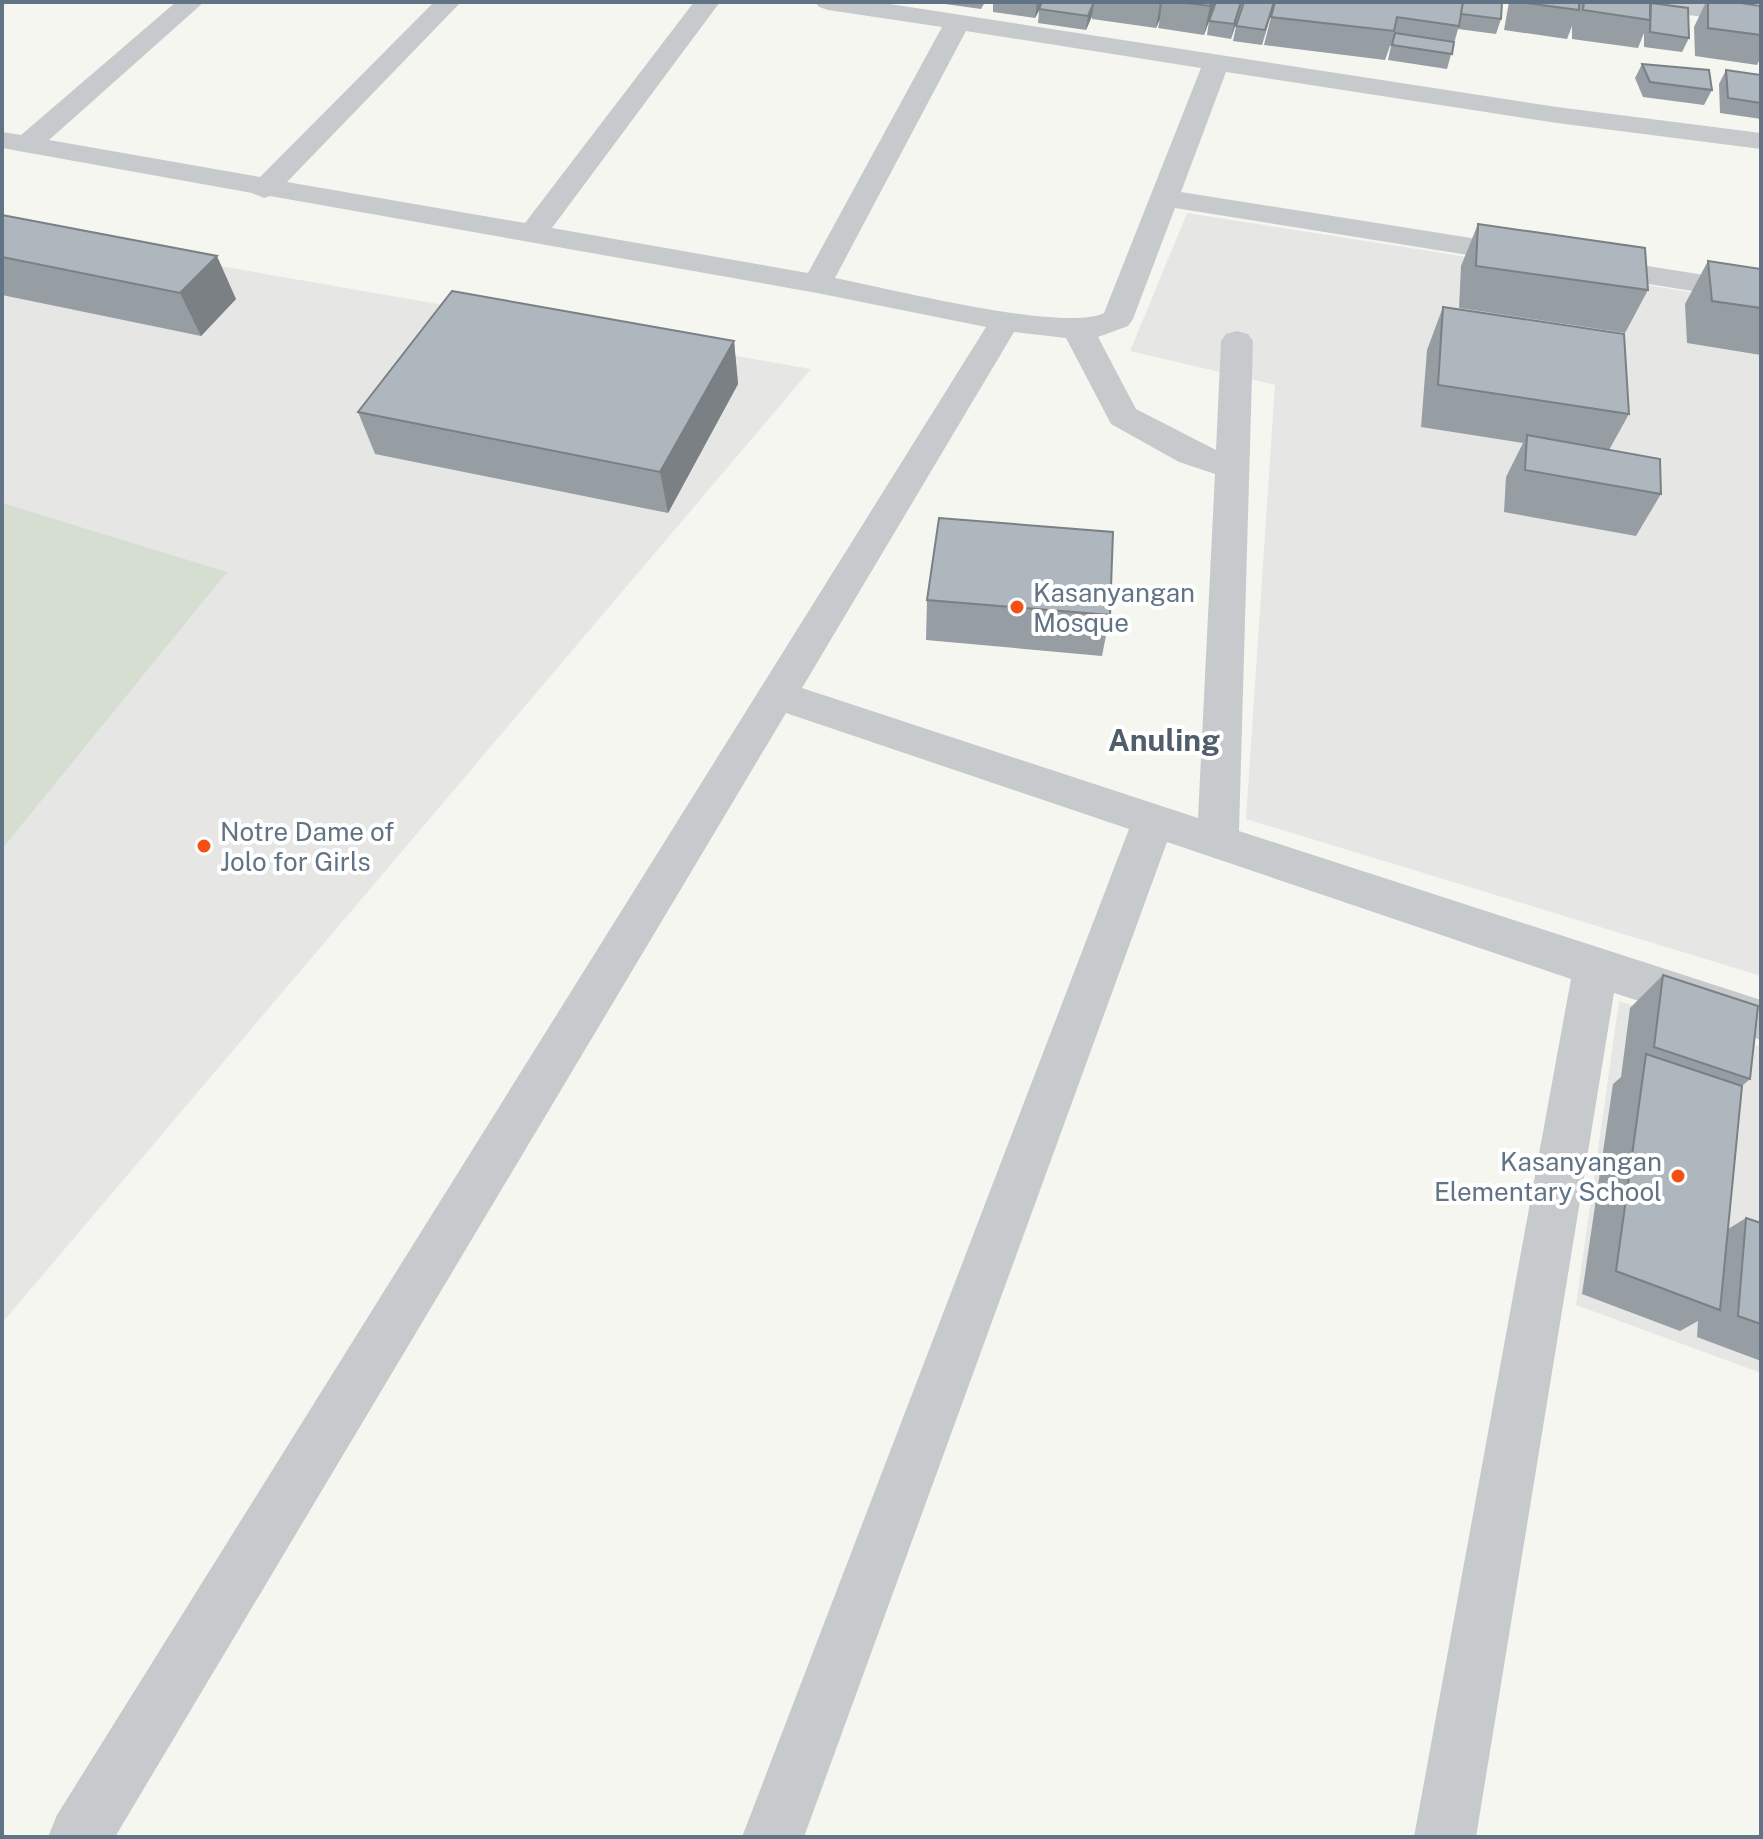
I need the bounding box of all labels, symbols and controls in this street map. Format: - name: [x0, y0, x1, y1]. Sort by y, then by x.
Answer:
- place label: Kasanyangan Mosque: [1033, 577, 1195, 638]
- marker: Kasanyangan Mosque: [1008, 598, 1026, 616]
- district label: Anuling: [1108, 722, 1220, 758]
- place label: Notre Dame of Jolo for Girls: [220, 816, 394, 877]
- marker: Notre Dame of Jolo for Girls: [195, 837, 213, 855]
- place label: Kasanyangan Elementary School: [1434, 1146, 1662, 1207]
- marker: Kasanyangan Elementary School: [1669, 1167, 1687, 1185]

